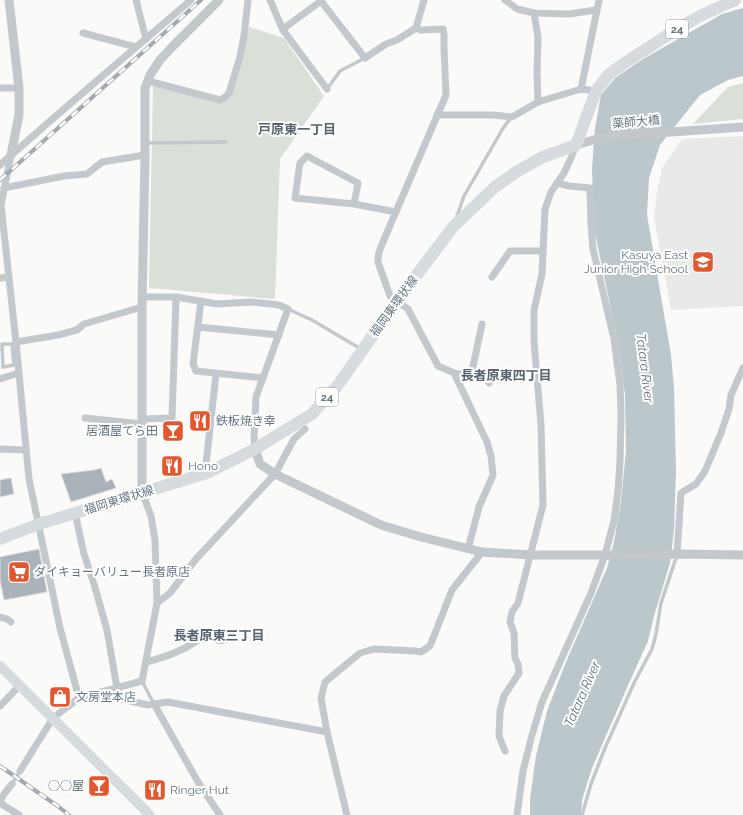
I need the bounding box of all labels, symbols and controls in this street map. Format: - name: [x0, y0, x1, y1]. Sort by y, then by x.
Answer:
- road number: 24: [666, 20, 688, 38]
- street label: 薬師大橋: [611, 113, 661, 131]
- district label: 戸原東一丁目: [258, 122, 336, 137]
- place label: Kasuya East Junior High School: [584, 248, 689, 276]
- school or university icon: Kasuya East Junior High School: [690, 249, 716, 275]
- street label: 福岡東環状線: [367, 273, 421, 339]
- water label: Tatara River: [633, 332, 657, 404]
- district label: 長者原東四丁目: [460, 368, 552, 383]
- road number: 24: [316, 388, 338, 406]
- restaurant icon: 鉄板焼き幸: [187, 408, 213, 434]
- place label: 鉄板焼き幸: [216, 414, 276, 428]
- bar icon: 居酒屋てら田: [160, 418, 186, 444]
- place label: 居酒屋てら田: [86, 424, 158, 438]
- restaurant icon: Hono: [159, 453, 185, 479]
- place label: Hono: [188, 459, 218, 473]
- street label: 福岡東環状線: [83, 483, 155, 517]
- supermarket icon: ダイキョーバリュー長者原店: [6, 559, 32, 585]
- place label: ダイキョーバリュー長者原店: [34, 565, 190, 579]
- district label: 長者原東三丁目: [173, 628, 265, 643]
- water label: Tatara River: [561, 659, 603, 729]
- shop icon: 文房堂本店: [47, 684, 73, 710]
- place label: 文房堂本店: [76, 690, 136, 704]
- bar icon: ○○屋: [86, 773, 112, 799]
- restaurant icon: Ringer Hut: [142, 777, 168, 803]
- place label: ○○屋: [48, 779, 84, 793]
- place label: Ringer Hut: [170, 783, 229, 797]

